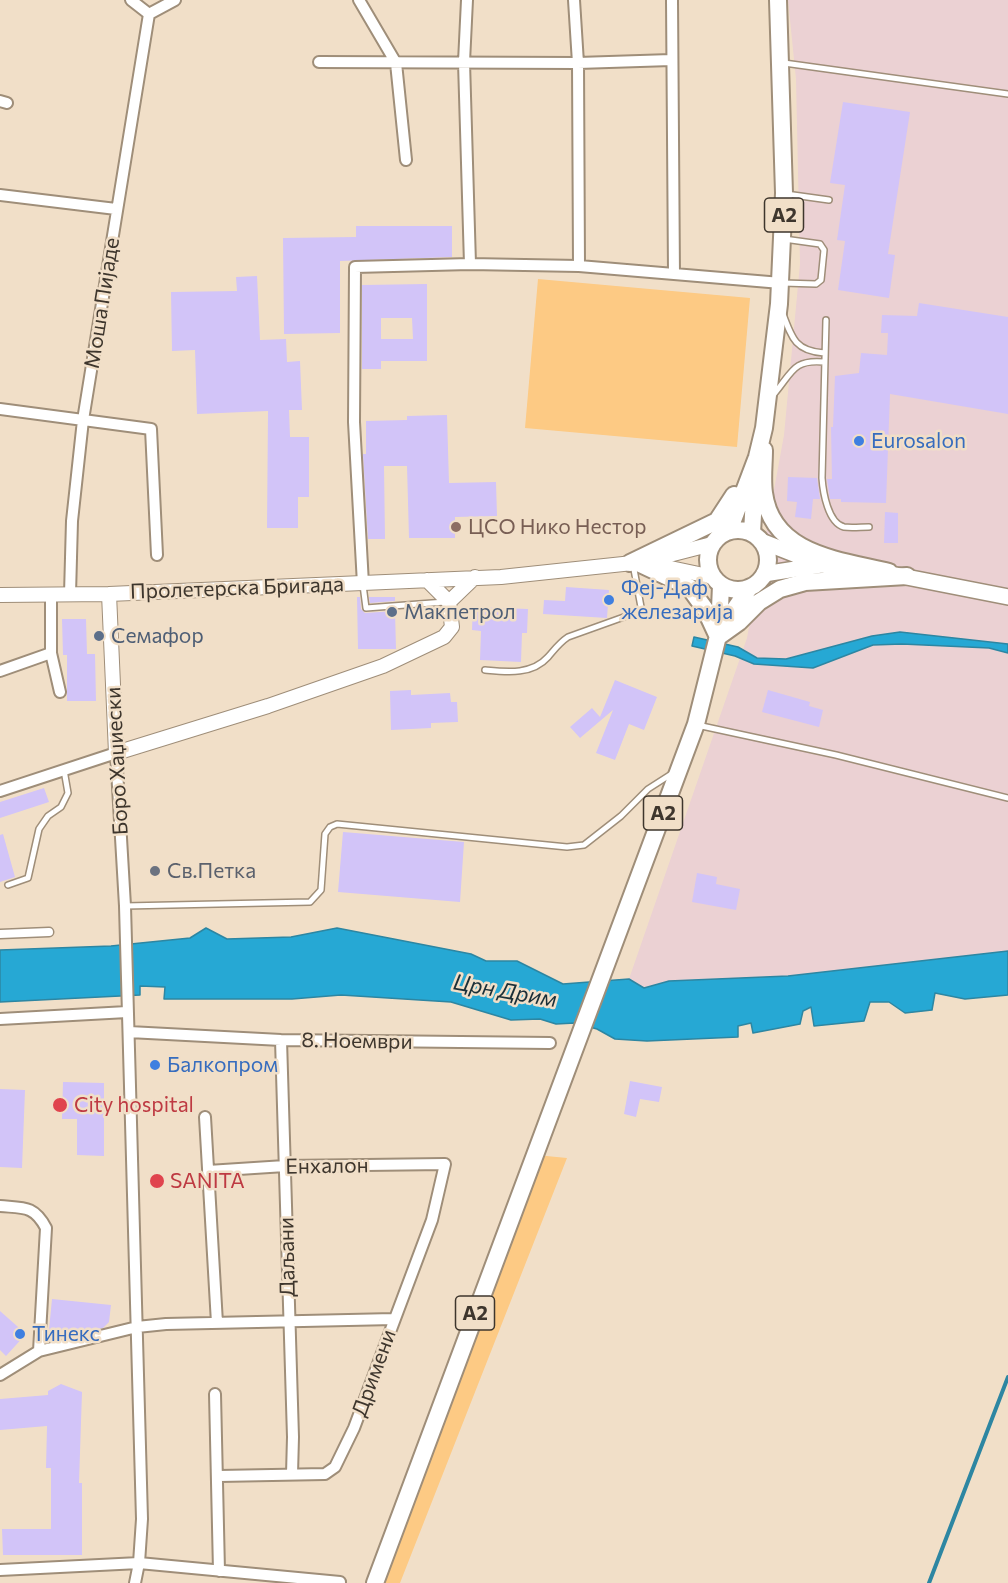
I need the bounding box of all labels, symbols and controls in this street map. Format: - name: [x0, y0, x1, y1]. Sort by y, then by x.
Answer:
- road number: A2: [764, 198, 804, 232]
- street label: Моша Пијаде: [79, 236, 125, 370]
- place label: Eurosalon: [871, 428, 966, 454]
- marker: Eurosalon: [852, 434, 866, 448]
- place label: ЦСО Нико Нестор: [468, 514, 646, 540]
- marker: ЦСО Нико Нестор: [449, 520, 463, 534]
- street label: Пролетерска Бригада: [130, 572, 344, 604]
- place label: Феј-Даф железарија: [621, 575, 733, 625]
- marker: Феј-Даф железарија: [602, 593, 616, 607]
- place label: Макпетрол: [404, 599, 516, 625]
- marker: Макпетрол: [385, 605, 399, 619]
- place label: Семафор: [111, 623, 204, 649]
- marker: Семафор: [92, 629, 106, 643]
- street label: Боро Хаџиески: [101, 686, 133, 836]
- road number: A2: [644, 796, 682, 830]
- place label: Св.Петка: [167, 858, 256, 884]
- marker: Св.Петка: [148, 864, 162, 878]
- water label: Црн Дрим: [451, 969, 559, 1013]
- street label: 8. Ноември: [301, 1027, 413, 1055]
- place label: Балкопром: [167, 1052, 278, 1078]
- marker: Балкопром: [148, 1058, 162, 1072]
- place label: City hospital: [74, 1092, 194, 1118]
- marker: City hospital: [51, 1096, 69, 1114]
- street label: Енхалон: [285, 1153, 369, 1179]
- place label: SANITA: [170, 1168, 245, 1194]
- marker: SANITA: [148, 1172, 166, 1190]
- street label: Даљани: [274, 1217, 300, 1297]
- road number: A2: [456, 1296, 494, 1330]
- place label: Тинекс: [32, 1321, 100, 1347]
- street label: Дримени: [347, 1326, 401, 1420]
- marker: Тинекс: [13, 1327, 27, 1341]

